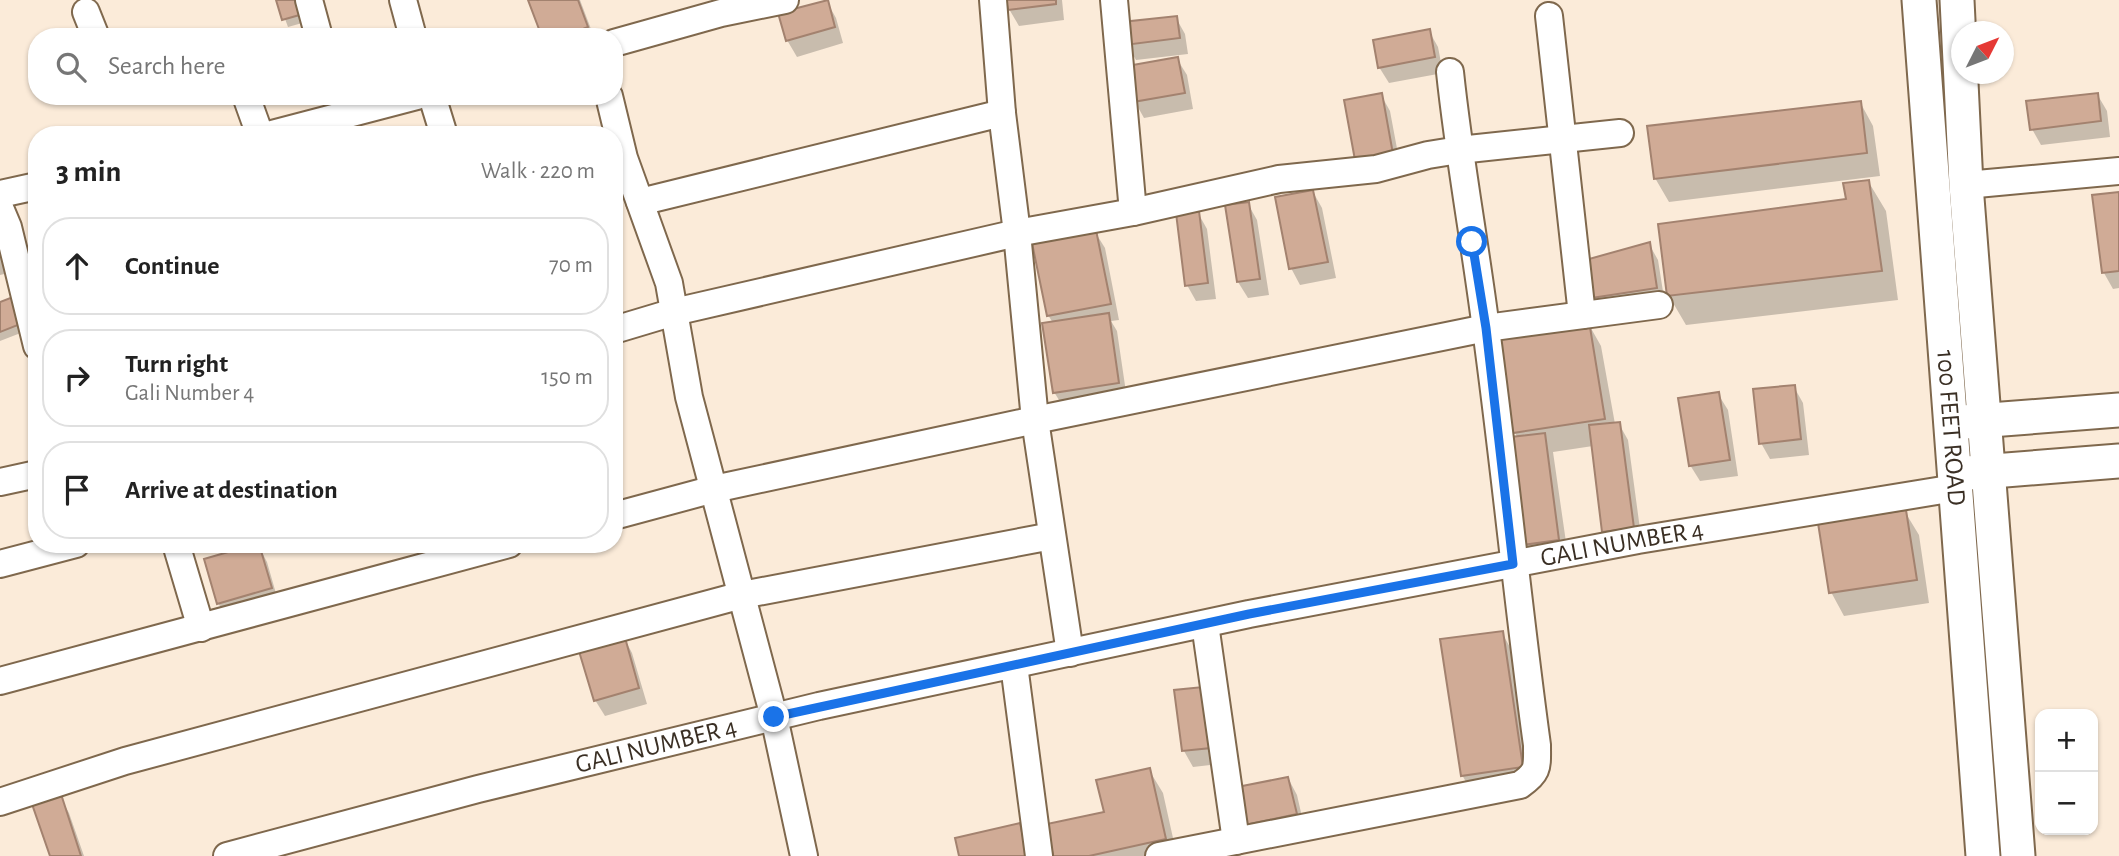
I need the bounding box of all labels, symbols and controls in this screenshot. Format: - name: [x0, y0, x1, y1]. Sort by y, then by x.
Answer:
- north arrow: [1951, 21, 2014, 84]
- search box: [28, 28, 623, 105]
- icon: search: [52, 48, 90, 86]
- text: Search here: [108, 53, 226, 79]
- text: 3 min: [56, 157, 121, 187]
- text: Walk · 220 m: [481, 160, 595, 183]
- route start: [1456, 226, 1487, 257]
- icon: ahead: [58, 247, 96, 285]
- text: Continue: [125, 253, 220, 279]
- text: 70 m: [549, 254, 593, 277]
- street label: 100 FEET ROAD: [1932, 349, 1970, 507]
- text: Turn right: [125, 351, 228, 377]
- icon: right: [58, 359, 96, 397]
- text: 150 m: [541, 366, 593, 389]
- text: Gali Number 4: [125, 382, 254, 405]
- icon: arrive: [58, 471, 96, 509]
- text: Arrive at destination: [125, 477, 338, 503]
- street label: GALI NUMBER 4: [1538, 516, 1705, 571]
- route end: [758, 701, 789, 732]
- map controls: [2035, 709, 2098, 835]
- button: +: [2035, 709, 2098, 772]
- street label: GALI NUMBER 4: [573, 714, 739, 778]
- button: −: [2035, 772, 2098, 835]

